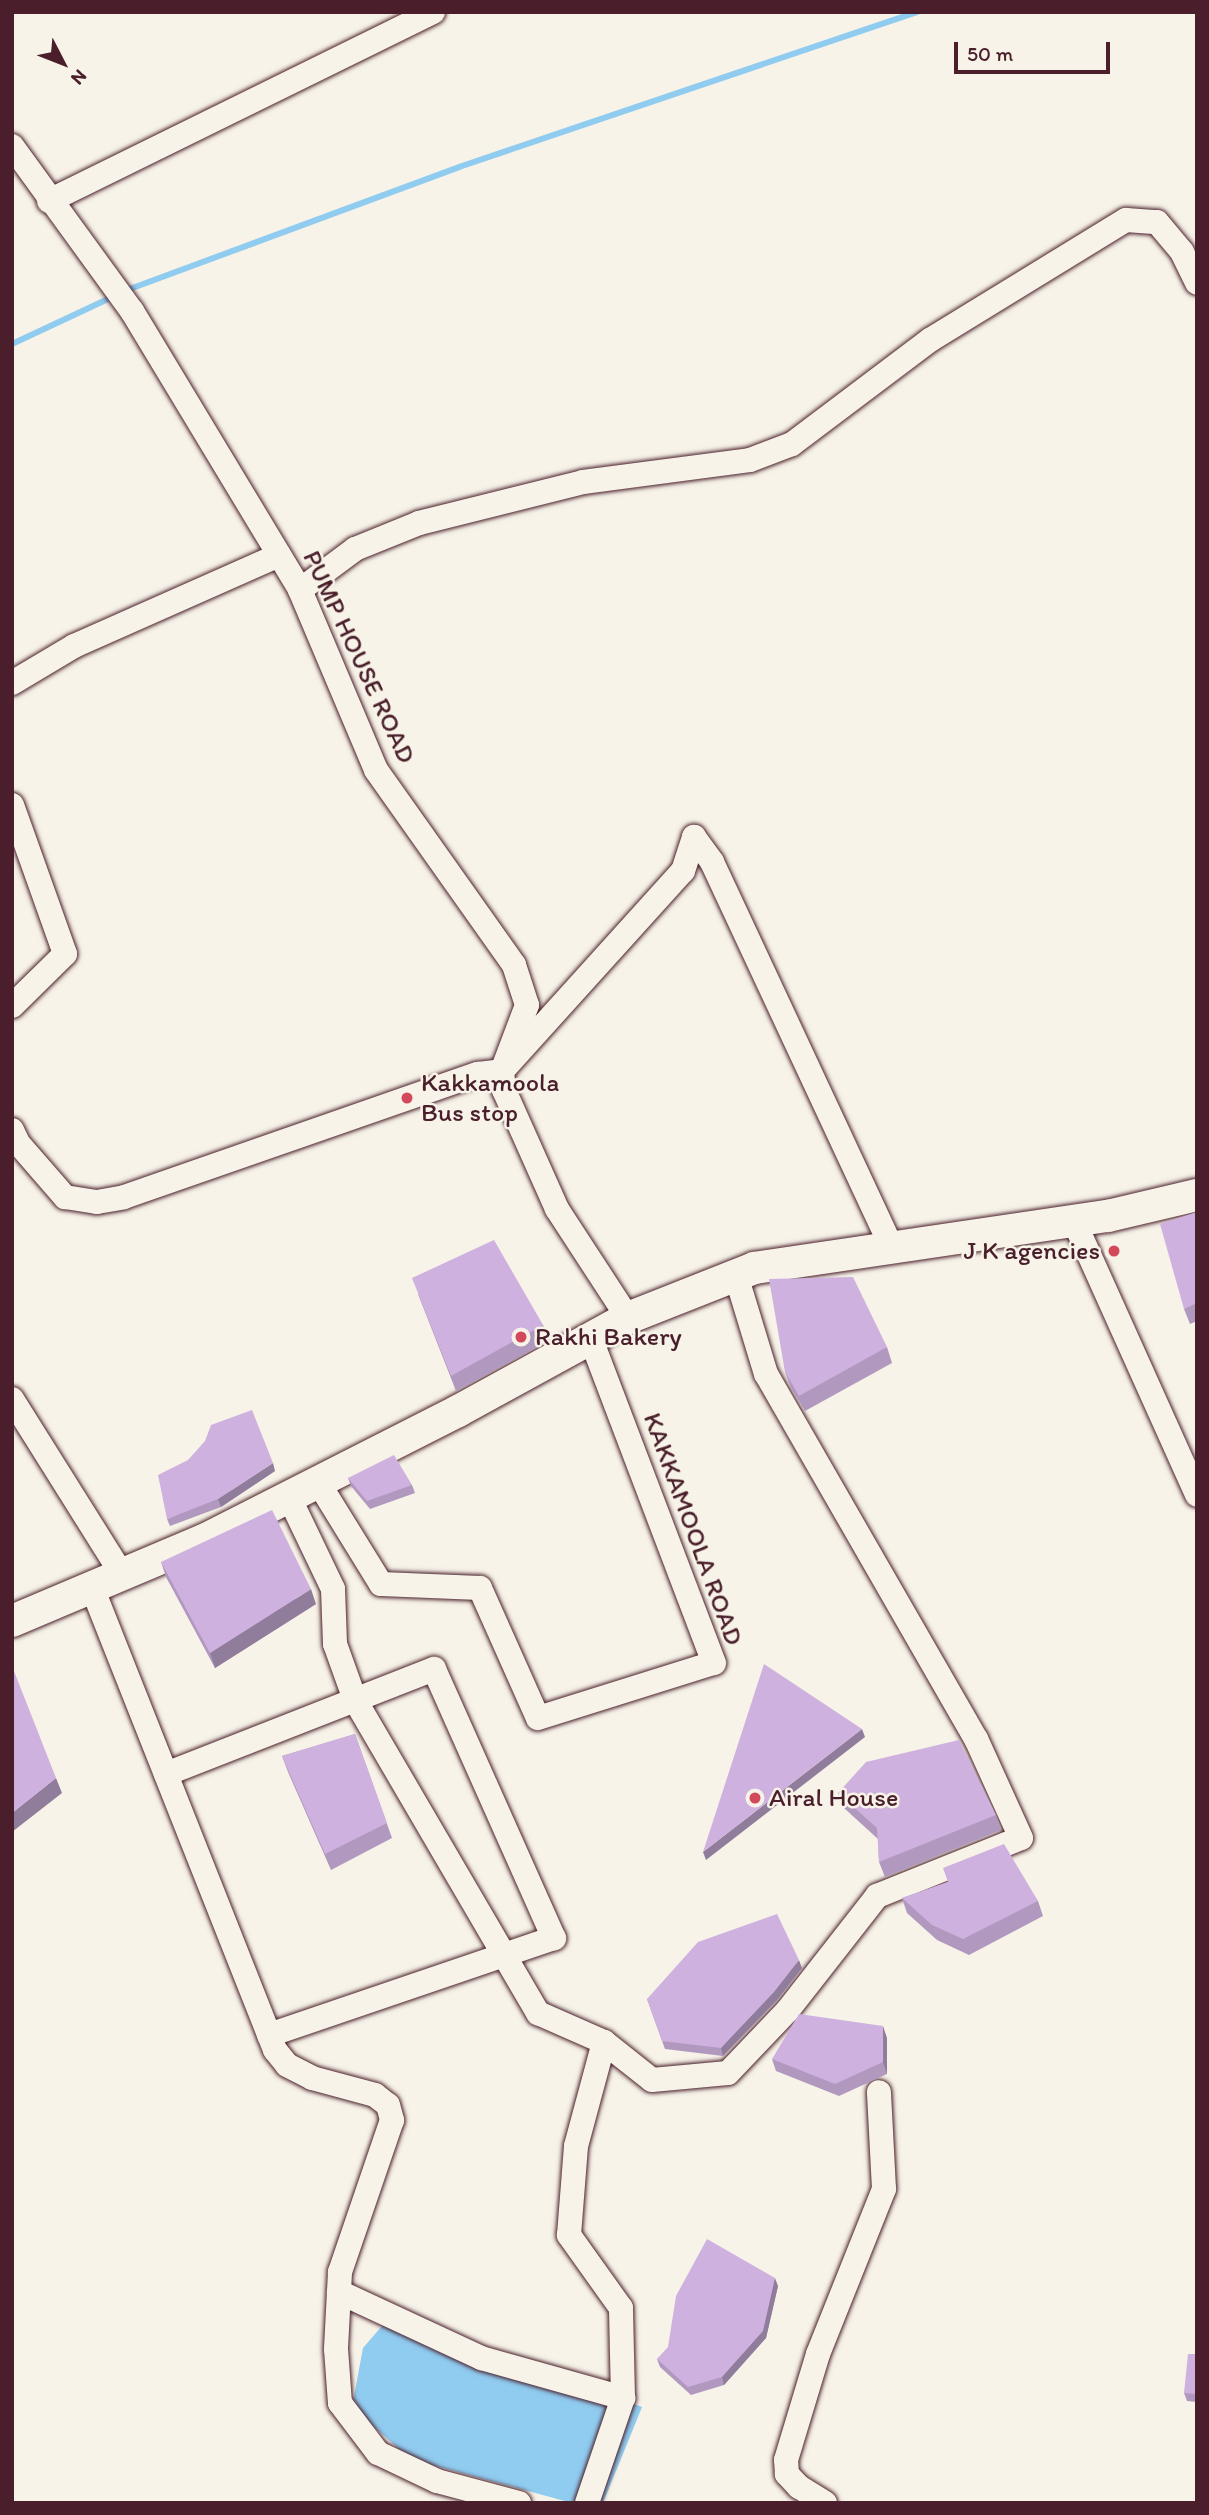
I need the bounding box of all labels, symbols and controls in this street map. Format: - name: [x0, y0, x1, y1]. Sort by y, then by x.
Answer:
- north arrow: [28, 28, 98, 98]
- scale bar: [957, 28, 1113, 72]
- text: 50 m: [967, 41, 1013, 66]
- text: N: [66, 65, 92, 90]
- street label: PUMP HOUSE ROAD: [296, 546, 422, 768]
- place label: Kakkamoola Bus stop: [421, 1067, 559, 1128]
- marker: Kakkamoola Bus stop: [399, 1090, 415, 1106]
- place label: J K agencies: [963, 1235, 1100, 1267]
- marker: J K agencies: [1106, 1243, 1122, 1259]
- place label: Rakhi Bakery: [535, 1321, 682, 1353]
- marker: Rakhi Bakery: [513, 1329, 529, 1345]
- street label: KAKKAMOOLA ROAD: [637, 1409, 749, 1649]
- place label: Airal House: [769, 1782, 898, 1814]
- marker: Airal House: [747, 1790, 763, 1806]

